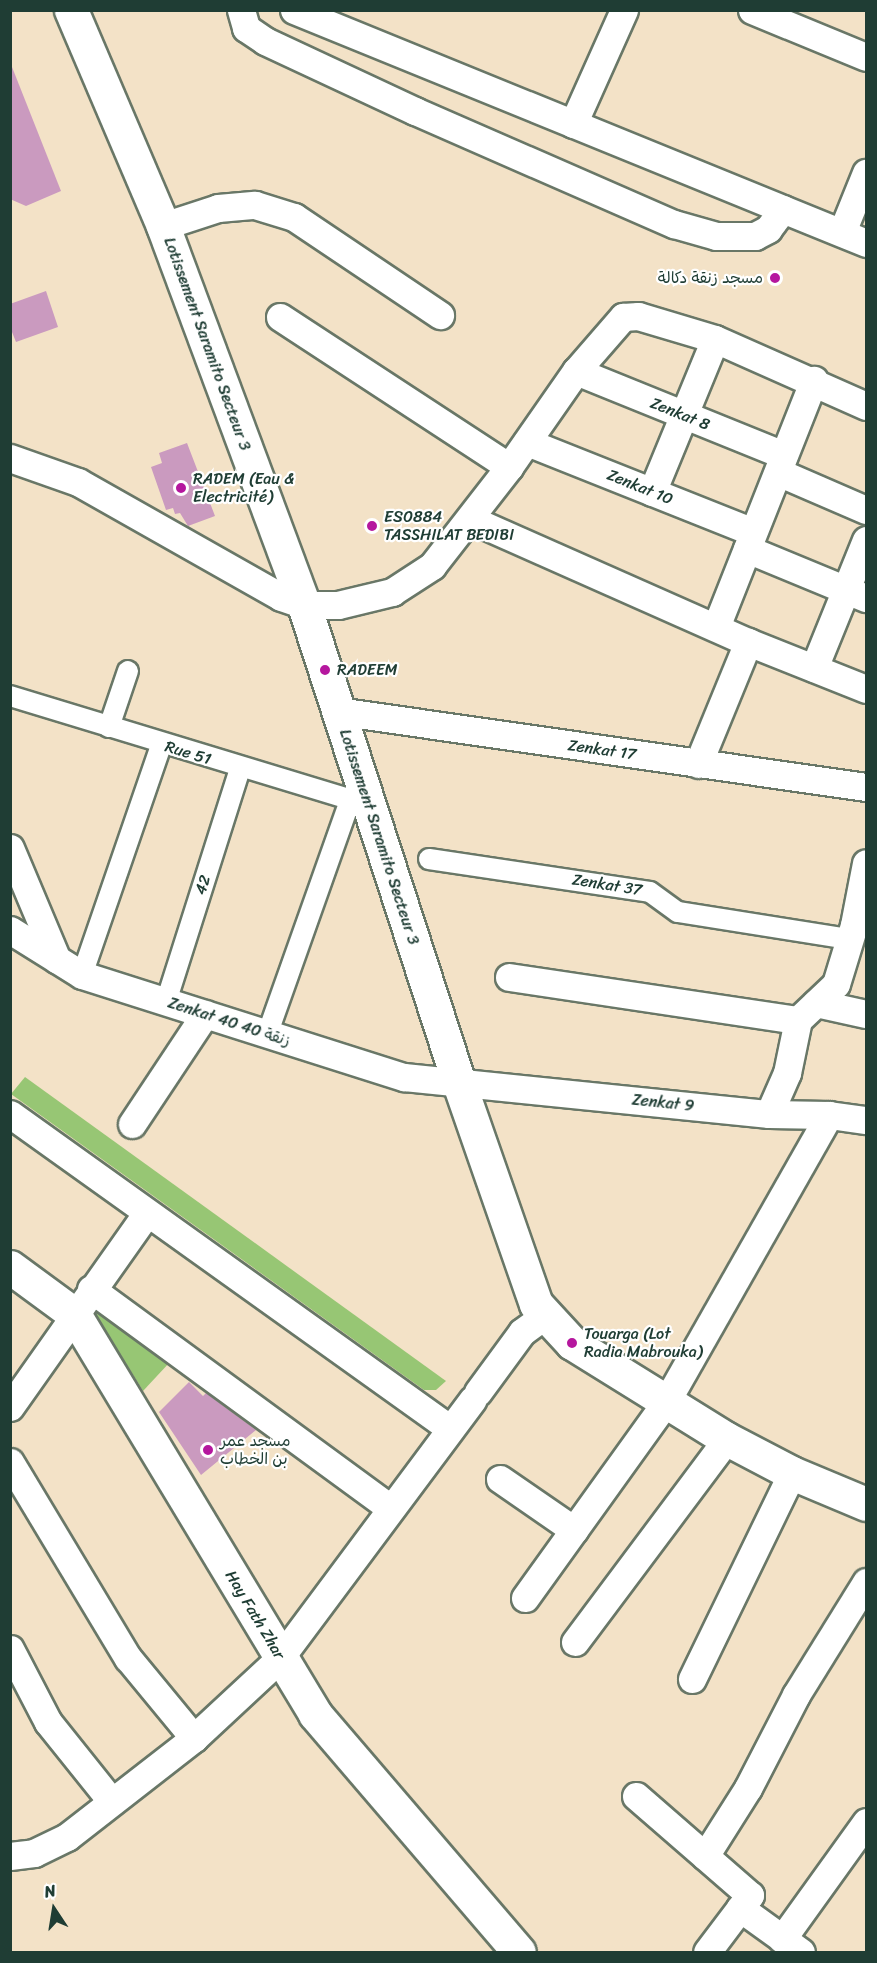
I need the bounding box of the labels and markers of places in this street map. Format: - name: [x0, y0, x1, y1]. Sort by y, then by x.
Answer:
- place label: مسجد زنقة دكالة: [658, 268, 763, 288]
- marker: مسجد زنقة دكالة: [768, 271, 782, 285]
- place label: RADEM (Eau & Electricité): [193, 469, 294, 507]
- marker: RADEM (Eau & Electricité): [174, 481, 188, 495]
- place label: ES0884 TASSHILAT BEDIBI: [384, 507, 514, 545]
- marker: ES0884 TASSHILAT BEDIBI: [365, 519, 379, 533]
- place label: RADEEM: [337, 660, 397, 680]
- marker: RADEEM: [318, 663, 332, 677]
- place label: Touarga (Lot Radia Mabrouka): [584, 1324, 702, 1362]
- marker: Touarga (Lot Radia Mabrouka): [565, 1336, 579, 1350]
- place label: مسجد عمر بن الخطاب: [220, 1431, 290, 1469]
- marker: مسجد عمر بن الخطاب: [201, 1443, 215, 1457]

